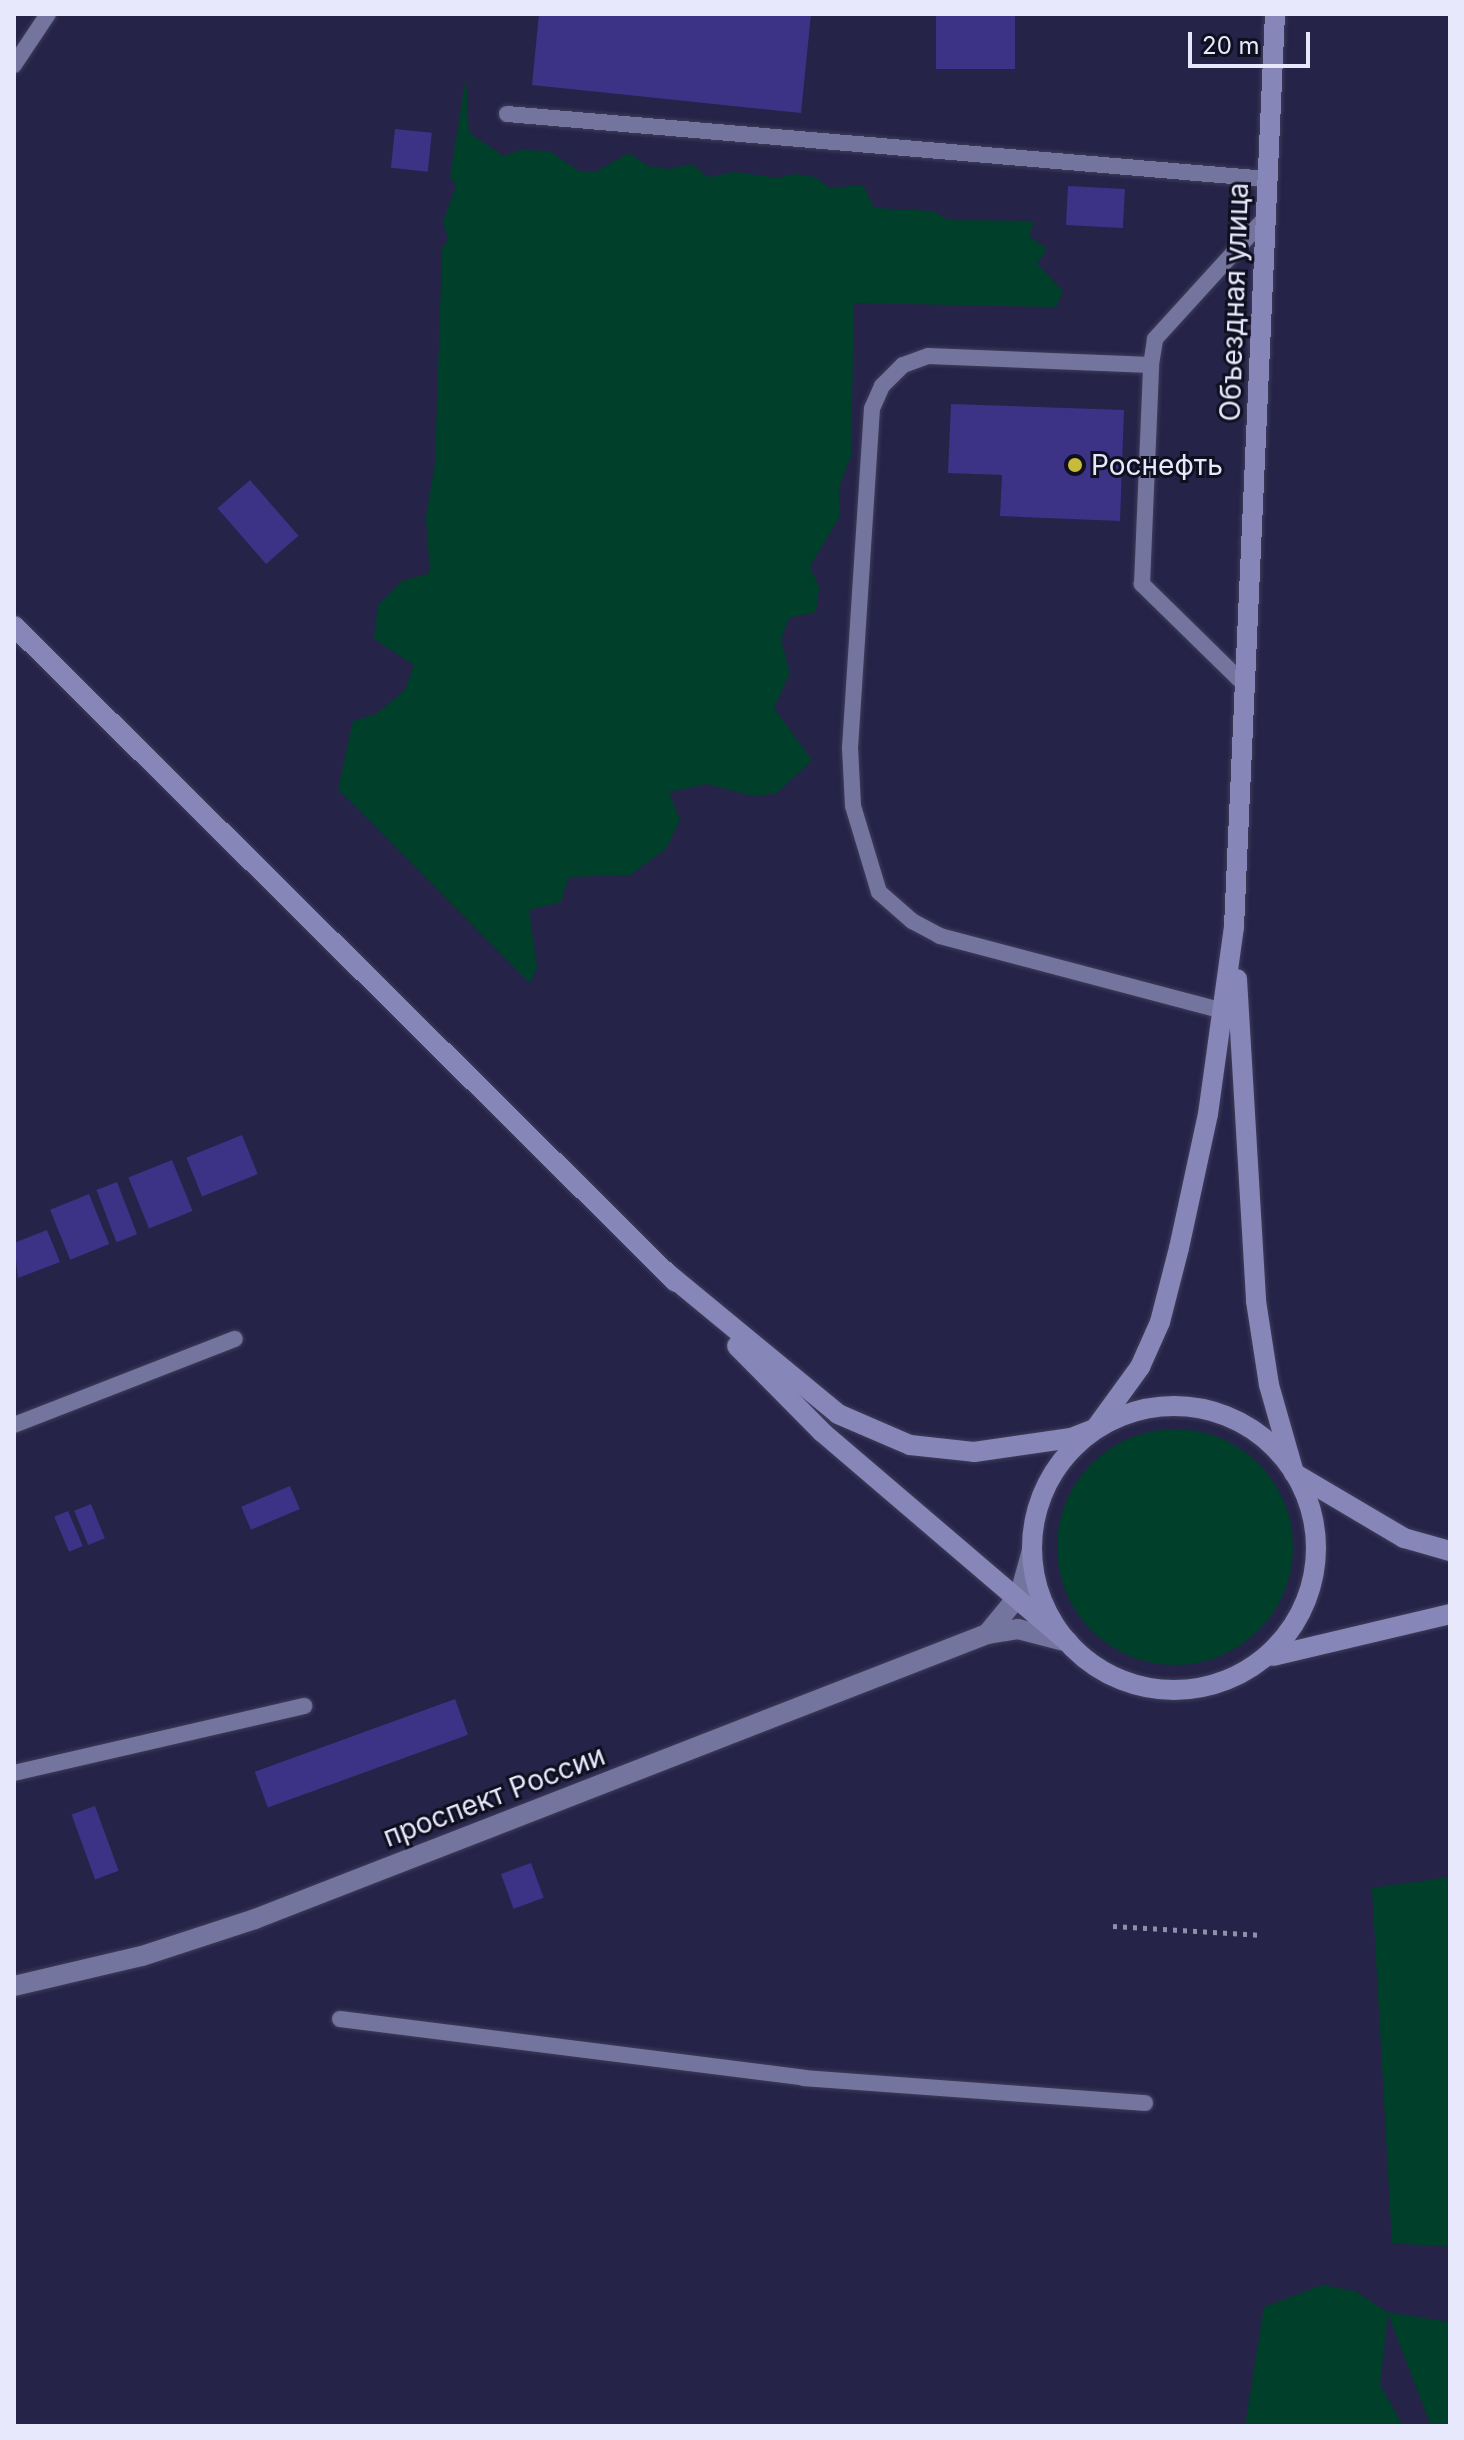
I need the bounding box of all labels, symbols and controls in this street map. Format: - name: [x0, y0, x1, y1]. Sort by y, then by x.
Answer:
- scale bar: [1192, 16, 1314, 66]
- text: 20 m: [1202, 31, 1260, 60]
- street label: Объездная улица: [1213, 182, 1255, 422]
- place label: Роснефть: [1091, 448, 1223, 482]
- marker: Роснефть: [1066, 456, 1084, 474]
- street label: проспект России: [378, 1738, 610, 1854]

